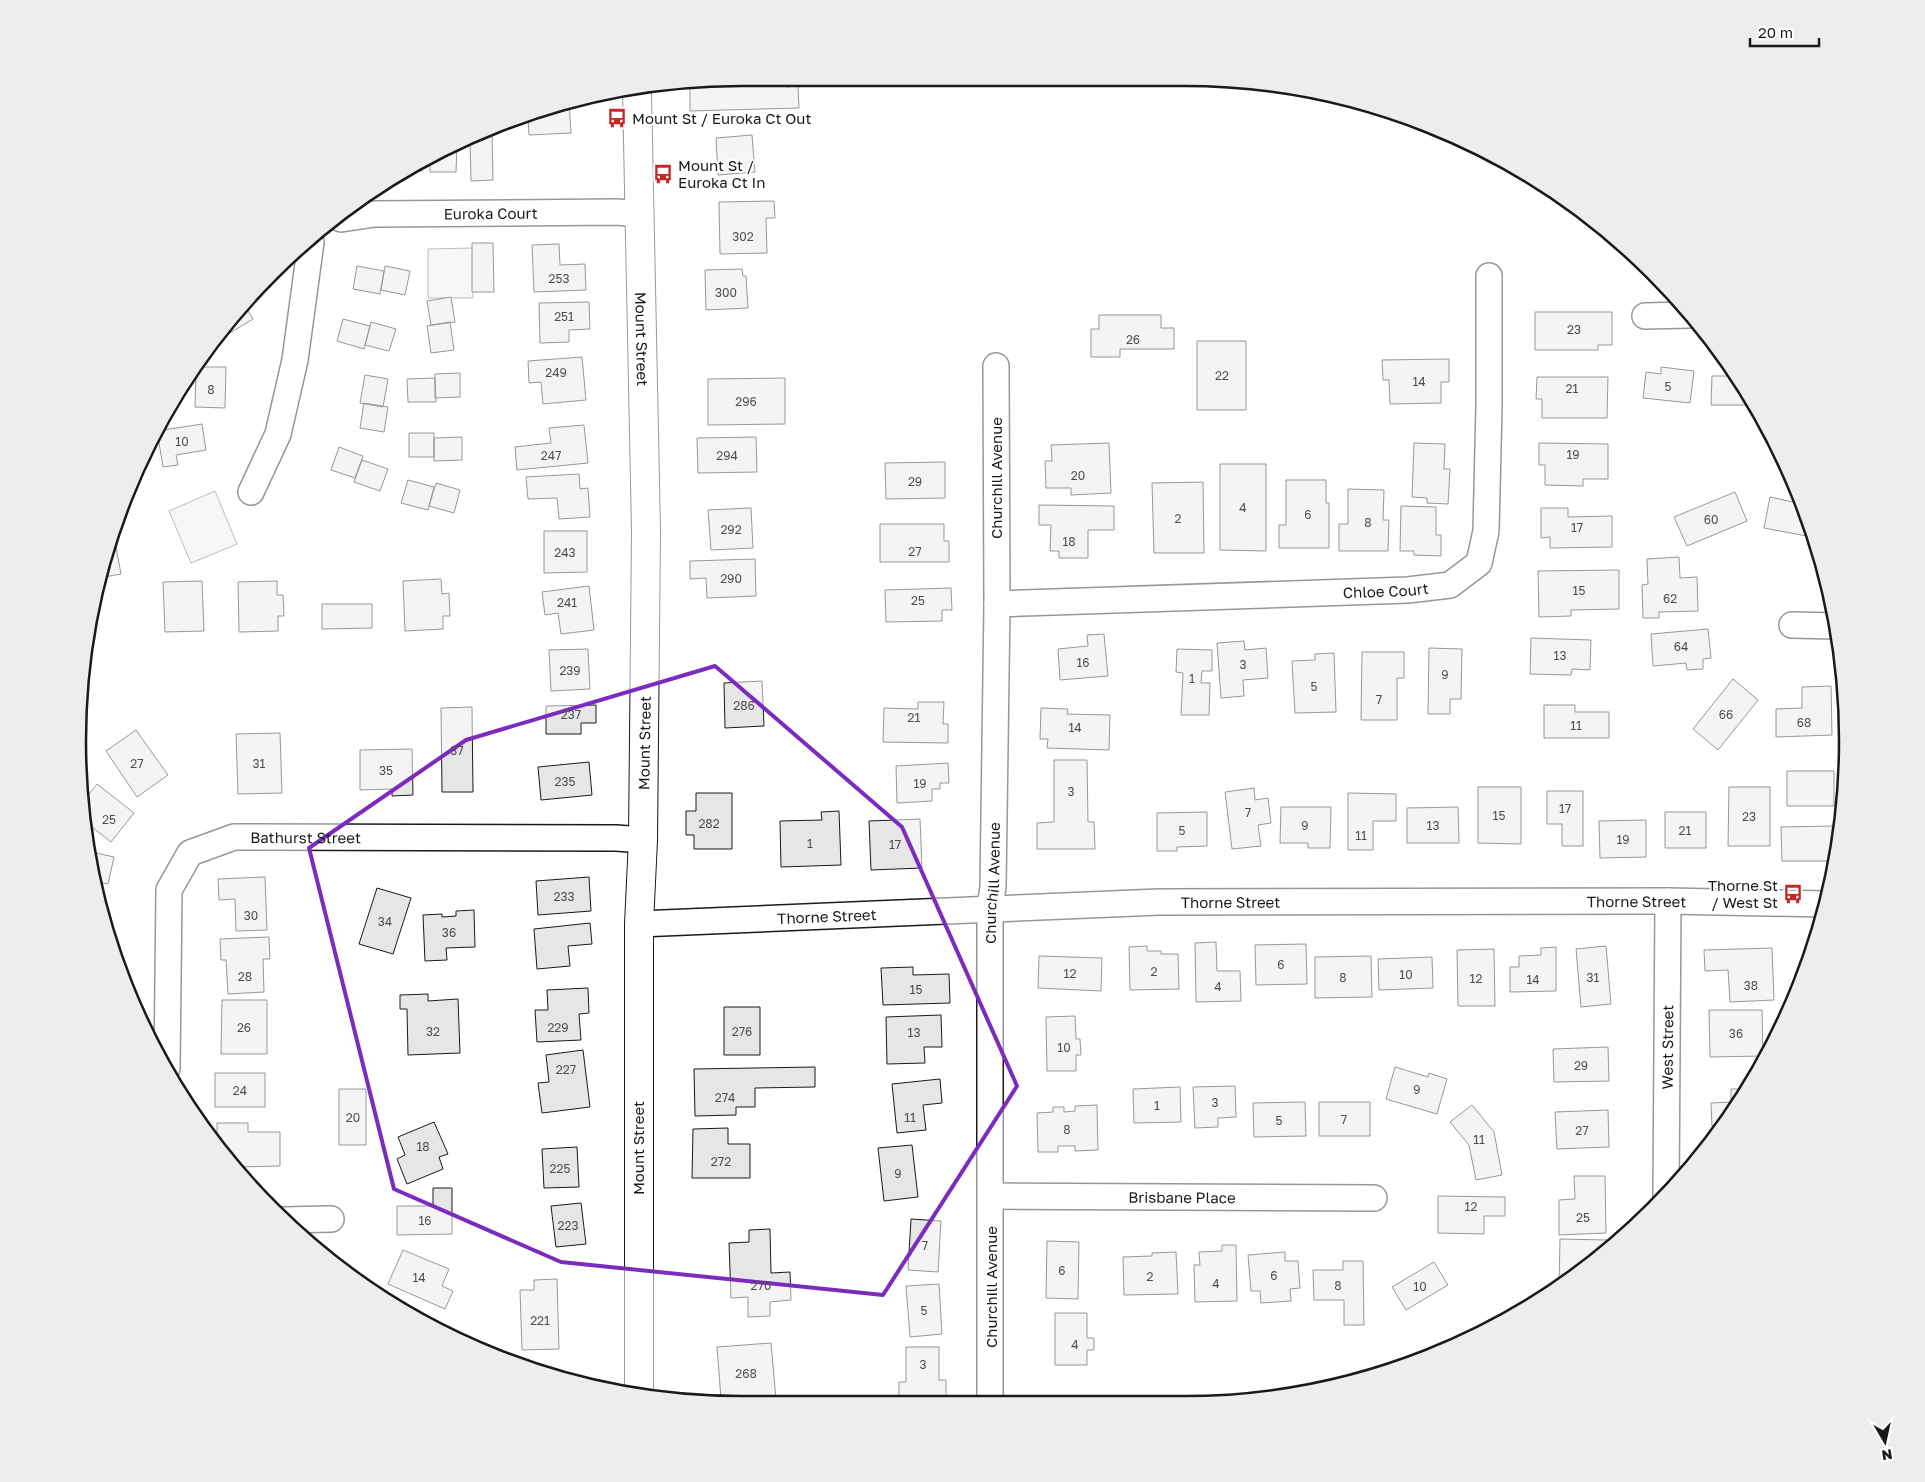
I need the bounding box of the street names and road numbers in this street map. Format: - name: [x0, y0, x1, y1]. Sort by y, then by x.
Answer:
- street label: Euroka Court: [444, 204, 538, 222]
- street label: Mount Street: [632, 292, 652, 386]
- street label: Churchill Avenue: [987, 417, 1005, 539]
- street label: Chloe Court: [1342, 579, 1430, 601]
- street label: Mount Street: [634, 696, 654, 790]
- street label: Churchill Avenue: [981, 822, 1003, 944]
- street label: Bathurst Street: [250, 828, 361, 846]
- street label: Thorne Street: [1587, 892, 1686, 910]
- street label: Thorne Street: [1181, 893, 1280, 911]
- street label: Thorne Street: [777, 905, 877, 927]
- street label: West Street: [1658, 1005, 1676, 1089]
- street label: Mount Street: [629, 1101, 647, 1195]
- street label: Brisbane Place: [1128, 1188, 1236, 1206]
- street label: Churchill Avenue: [982, 1226, 1000, 1348]

